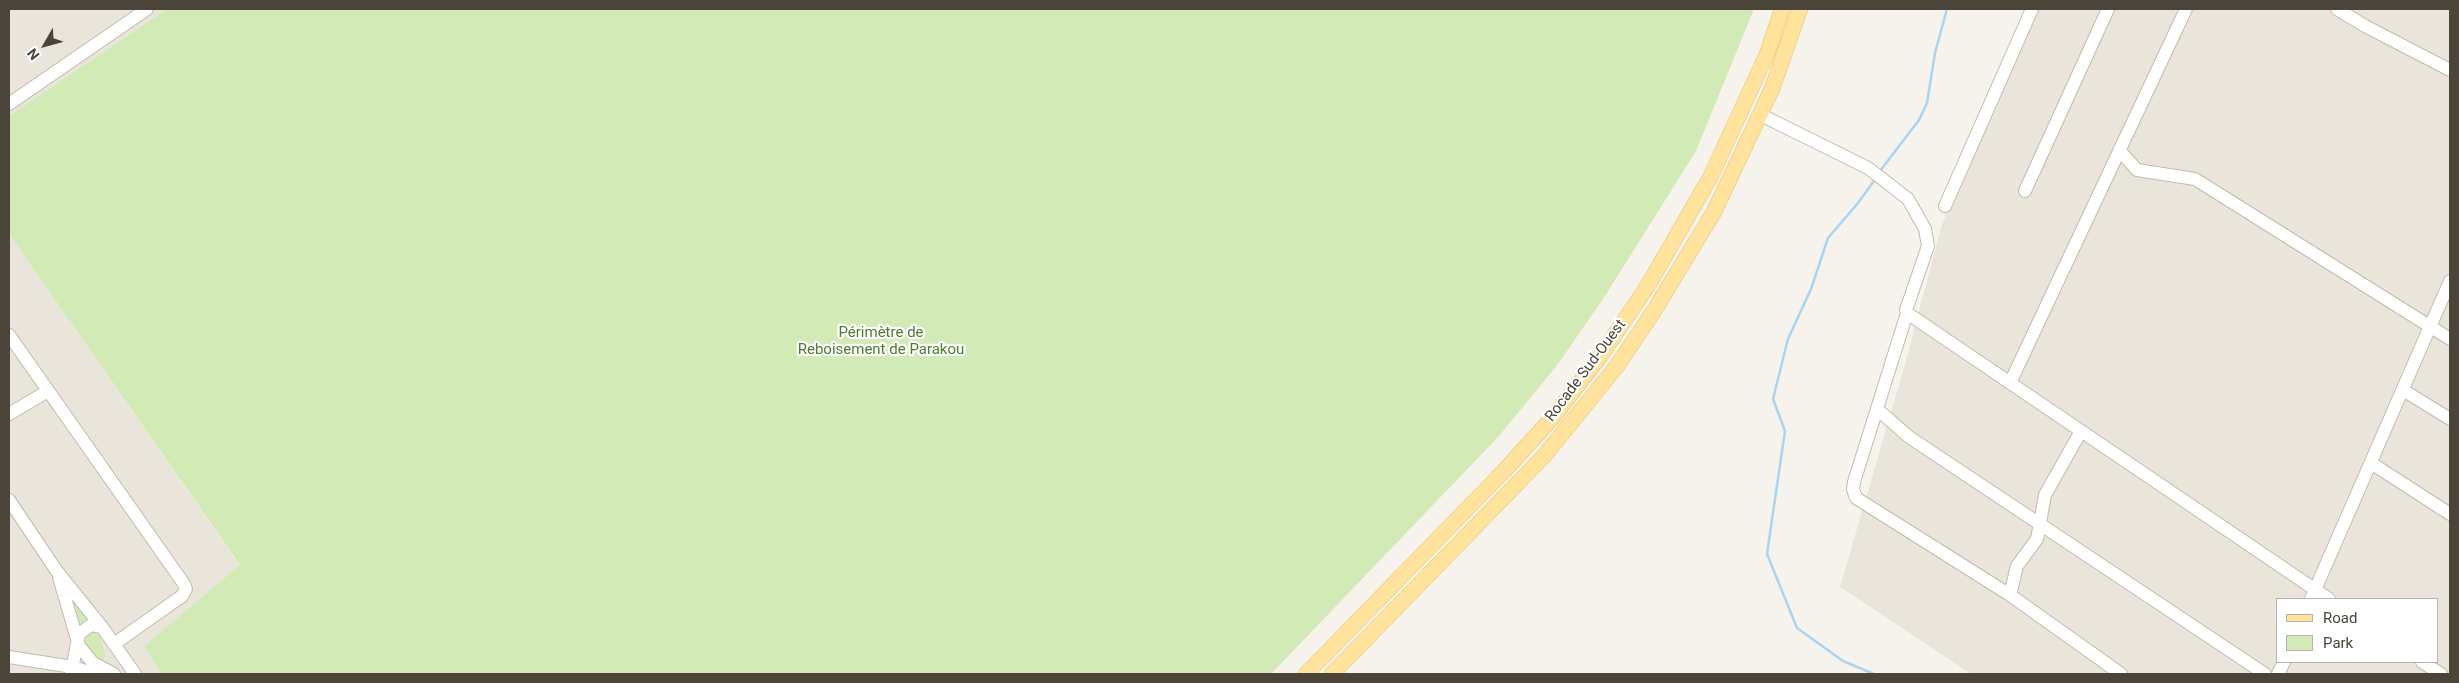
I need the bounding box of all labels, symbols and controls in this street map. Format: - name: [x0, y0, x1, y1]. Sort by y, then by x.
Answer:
- north arrow: [20, 20, 70, 70]
- text: N: [24, 45, 43, 63]
- street label: Rocade Sud-Ouest: [1542, 317, 1630, 425]
- park label: Périmètre de Reboisement de Parakou: [798, 324, 964, 359]
- legend: [2276, 598, 2439, 663]
- text: Road: [2323, 609, 2357, 627]
- text: Park: [2323, 634, 2353, 652]

